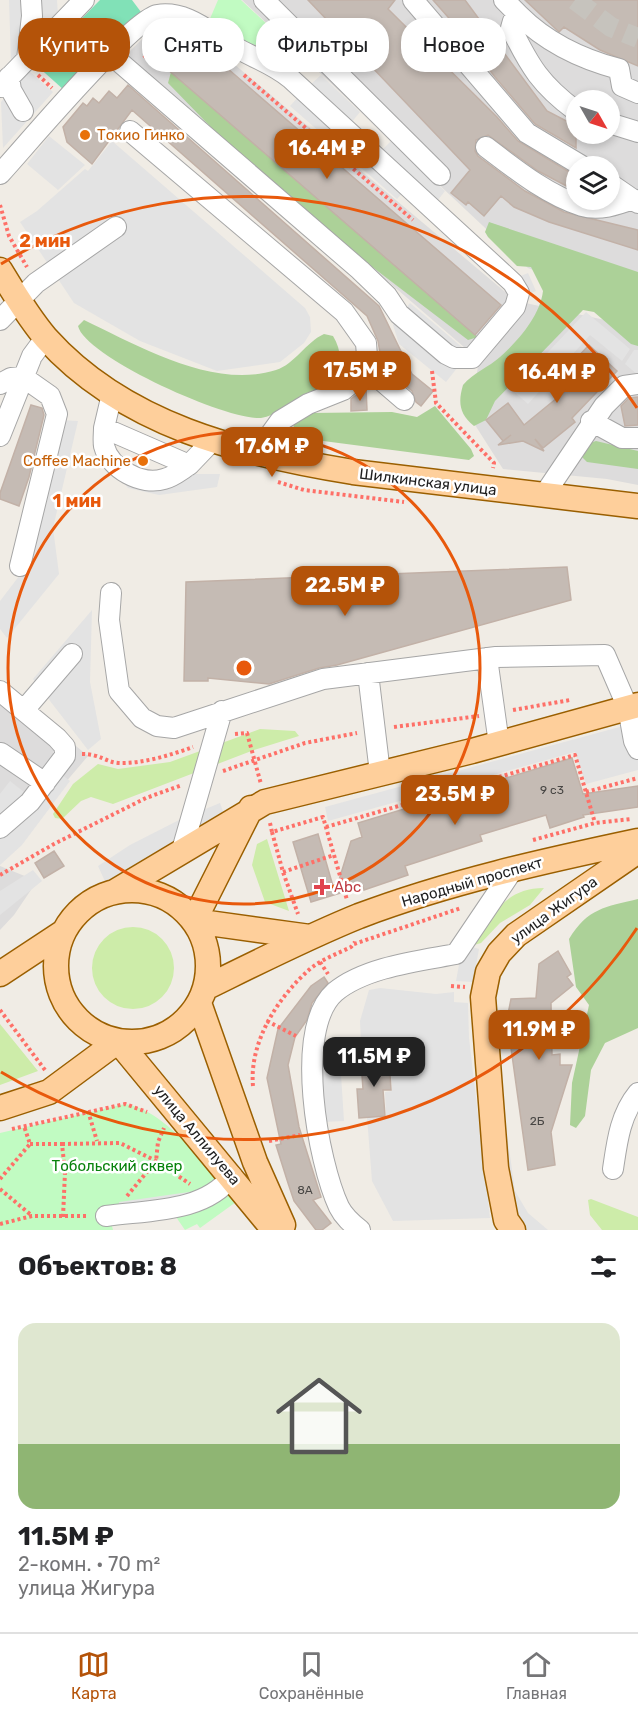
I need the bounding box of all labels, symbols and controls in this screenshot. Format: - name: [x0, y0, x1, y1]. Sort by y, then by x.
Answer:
- chip: Купить: [18, 18, 130, 72]
- chip: Снять: [142, 18, 244, 72]
- chip: Фильтры: [256, 18, 389, 72]
- chip: Новое: [401, 18, 506, 72]
- north arrow: [566, 90, 620, 144]
- map controls: [566, 90, 620, 210]
- place label: Токио Гинко: [97, 126, 185, 144]
- marker: Токио Гинко: [78, 128, 92, 142]
- pin: 16.4M ₽: [272, 129, 382, 180]
- text: 16.4M ₽: [288, 136, 366, 160]
- button: layers: [566, 156, 620, 210]
- text: 2 мин: [19, 230, 71, 252]
- pin: 17.5M ₽: [305, 351, 415, 402]
- pin: 16.4M ₽: [502, 353, 612, 404]
- text: 17.5M ₽: [323, 358, 397, 382]
- text: 16.4M ₽: [518, 360, 596, 384]
- pin: 17.6M ₽: [217, 427, 327, 478]
- text: 17.6M ₽: [235, 434, 309, 458]
- place label: Coffee Machine: [23, 452, 131, 470]
- marker: Coffee Machine: [136, 454, 150, 468]
- street label: Шилкинская улица: [358, 465, 498, 499]
- text: 1 мин: [53, 490, 101, 512]
- pin: 22.5M ₽: [290, 566, 400, 617]
- text: 22.5M ₽: [305, 573, 385, 597]
- centre of rings: [234, 658, 254, 678]
- pin: 23.5M ₽: [400, 775, 510, 826]
- text: 23.5M ₽: [415, 782, 495, 806]
- house number: 9 с3: [540, 783, 564, 797]
- street label: Народный проспект: [399, 853, 545, 911]
- street label: улица Жигура: [507, 873, 601, 947]
- place label: Abc: [334, 878, 361, 896]
- marker: Abc: [315, 880, 329, 894]
- pin: 11.9M ₽: [484, 1010, 594, 1061]
- text: 11.9M ₽: [503, 1017, 575, 1041]
- pin: 11.5M ₽: [319, 1037, 429, 1088]
- text: 11.5M ₽: [337, 1044, 411, 1068]
- street label: улица Аллилуева: [150, 1081, 244, 1189]
- house number: 2Б: [530, 1114, 545, 1128]
- park label: Тобольский сквер: [51, 1157, 183, 1175]
- house number: 8А: [297, 1183, 313, 1197]
- icon: filters: [587, 1250, 620, 1283]
- text: Объектов: 8: [18, 1251, 177, 1282]
- icon: home: [265, 1362, 373, 1470]
- text: 11.5M ₽: [18, 1521, 114, 1552]
- text: 2-комн. · 70 m²: [18, 1552, 160, 1576]
- text: улица Жигура: [18, 1576, 155, 1600]
- tab: Карта: [71, 1648, 117, 1703]
- tab: Сохранённые: [259, 1648, 364, 1703]
- tab: Главная: [506, 1648, 567, 1703]

